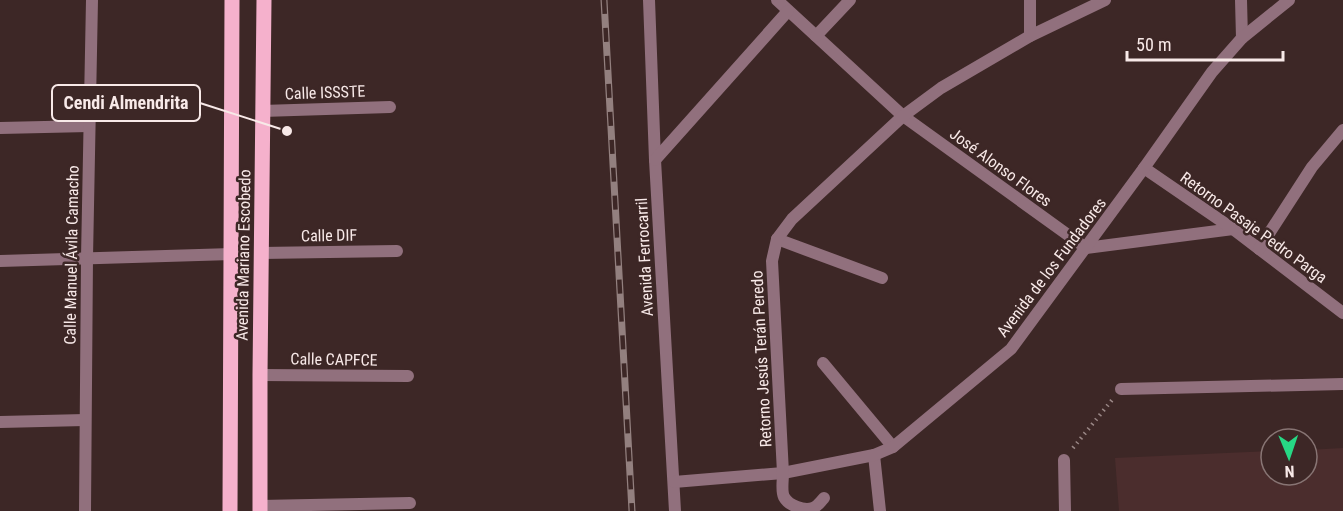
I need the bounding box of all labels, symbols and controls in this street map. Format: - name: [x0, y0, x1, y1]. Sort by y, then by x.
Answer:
- scale bar: [1127, 24, 1283, 62]
- text: 50 m: [1136, 34, 1171, 55]
- street label: Calle ISSSTE: [284, 82, 366, 103]
- callout: Cendi Almendrita: [52, 85, 200, 121]
- text: Cendi Almendrita: [64, 92, 188, 113]
- street label: José Alonso Flores: [946, 124, 1055, 211]
- street label: Calle Manuel Ávila Camacho: [60, 165, 83, 345]
- street label: Retorno Pasaje Pedro Parga: [1177, 168, 1331, 287]
- street label: Avenida Mariano Escobedo: [233, 169, 254, 341]
- street label: Avenida de los Fundadores: [993, 194, 1110, 341]
- street label: Avenida Ferrocarril: [632, 197, 657, 317]
- street label: Calle DIF: [301, 226, 358, 245]
- street label: Retorno Jesús Terán Peredo: [747, 270, 776, 448]
- street label: Calle CAPFCE: [290, 349, 378, 370]
- north arrow: [1259, 427, 1319, 487]
- text: N: [1284, 462, 1295, 481]

